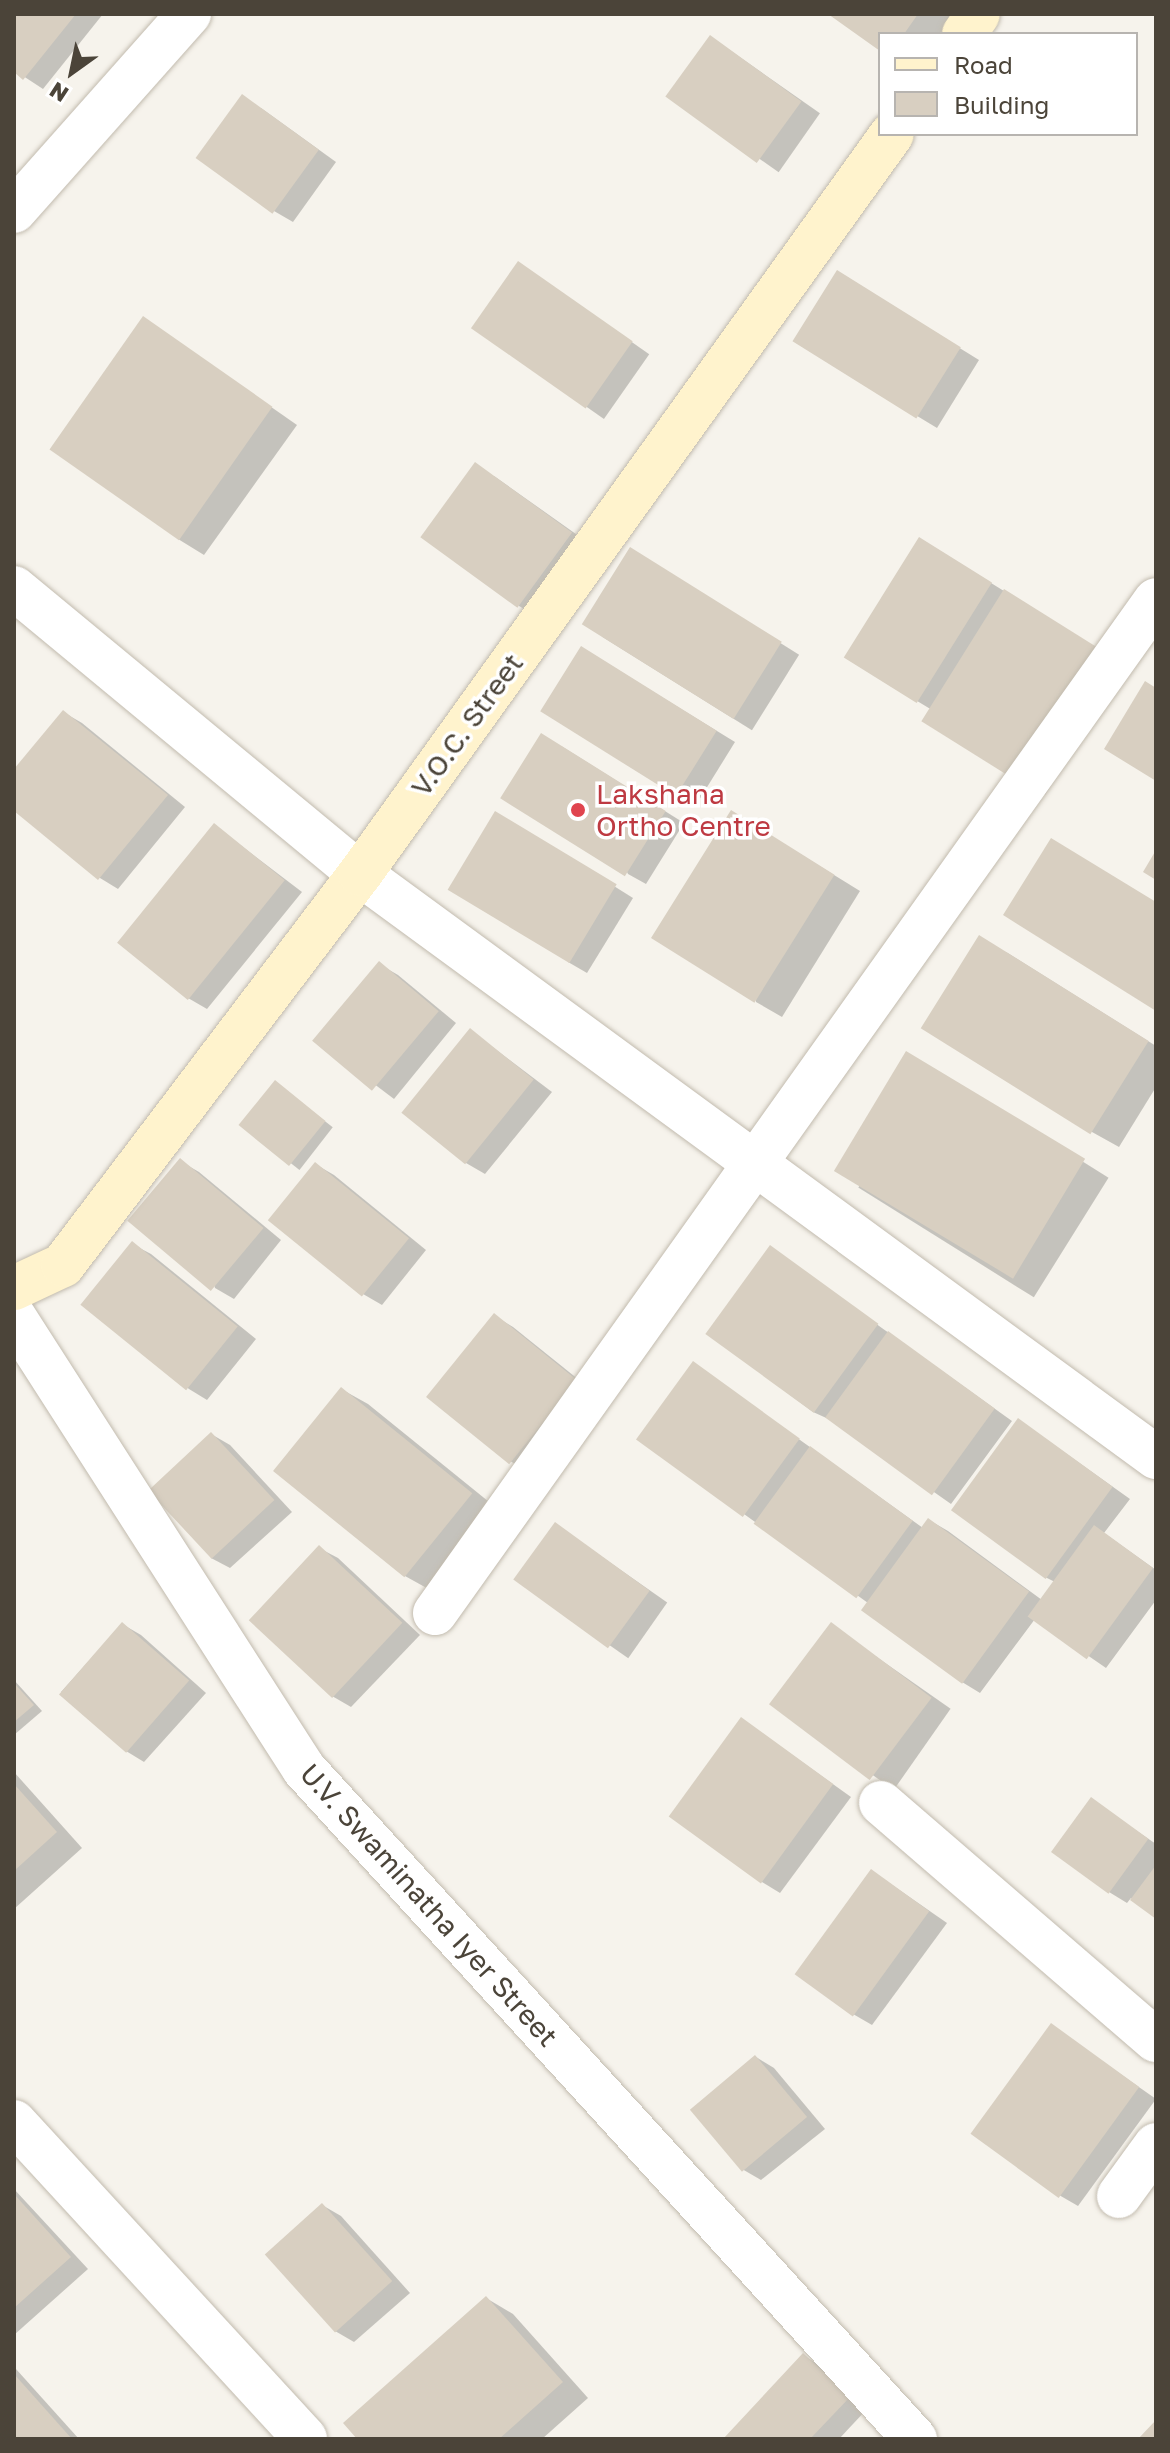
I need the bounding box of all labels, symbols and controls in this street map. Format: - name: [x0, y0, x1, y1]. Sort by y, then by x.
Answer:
- north arrow: [32, 32, 112, 112]
- legend: [878, 32, 1138, 136]
- text: Road: [954, 50, 1013, 79]
- text: N: [44, 77, 73, 108]
- text: Building: [954, 90, 1049, 119]
- street label: V.O.C. Street: [404, 647, 530, 803]
- place label: Lakshana Ortho Centre: [596, 777, 771, 843]
- marker: Lakshana Ortho Centre: [567, 799, 589, 821]
- street label: U.V. Swaminatha Iyer Street: [293, 1757, 565, 2053]

